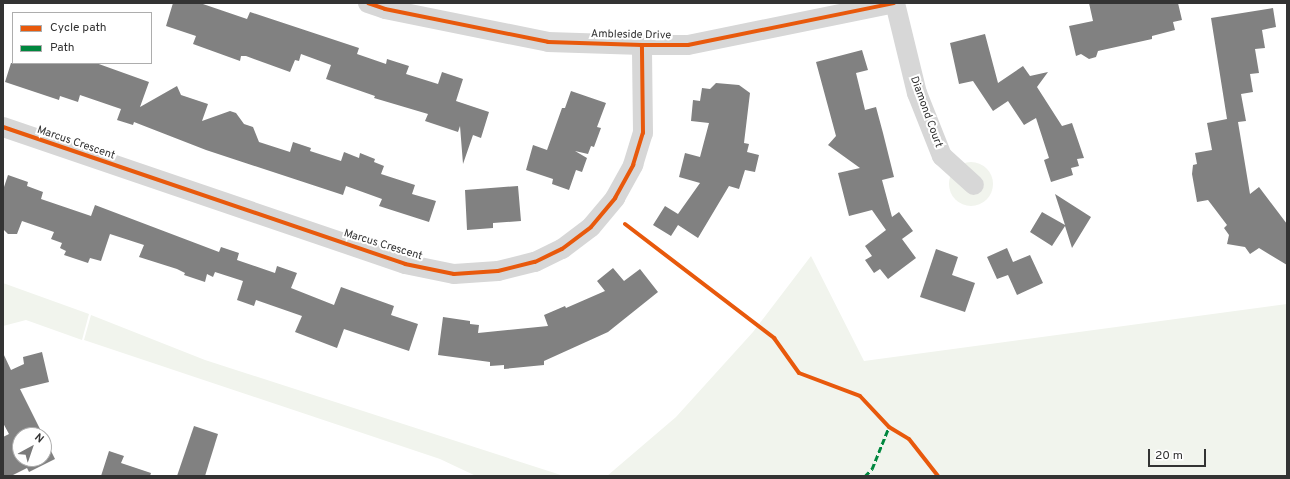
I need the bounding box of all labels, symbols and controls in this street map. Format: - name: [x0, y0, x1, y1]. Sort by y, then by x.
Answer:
- legend: [12, 12, 152, 64]
- text: Cycle path: [50, 20, 107, 36]
- street label: Ambleside Drive: [591, 28, 671, 42]
- text: Path: [50, 40, 75, 56]
- street label: Diamond Court: [907, 74, 945, 150]
- street label: Marcus Crescent: [35, 123, 117, 163]
- street label: Marcus Crescent: [342, 227, 424, 263]
- north arrow: [12, 427, 52, 467]
- text: N: [32, 431, 47, 446]
- scale bar: [1150, 441, 1208, 467]
- text: 20 m: [1155, 448, 1183, 464]

